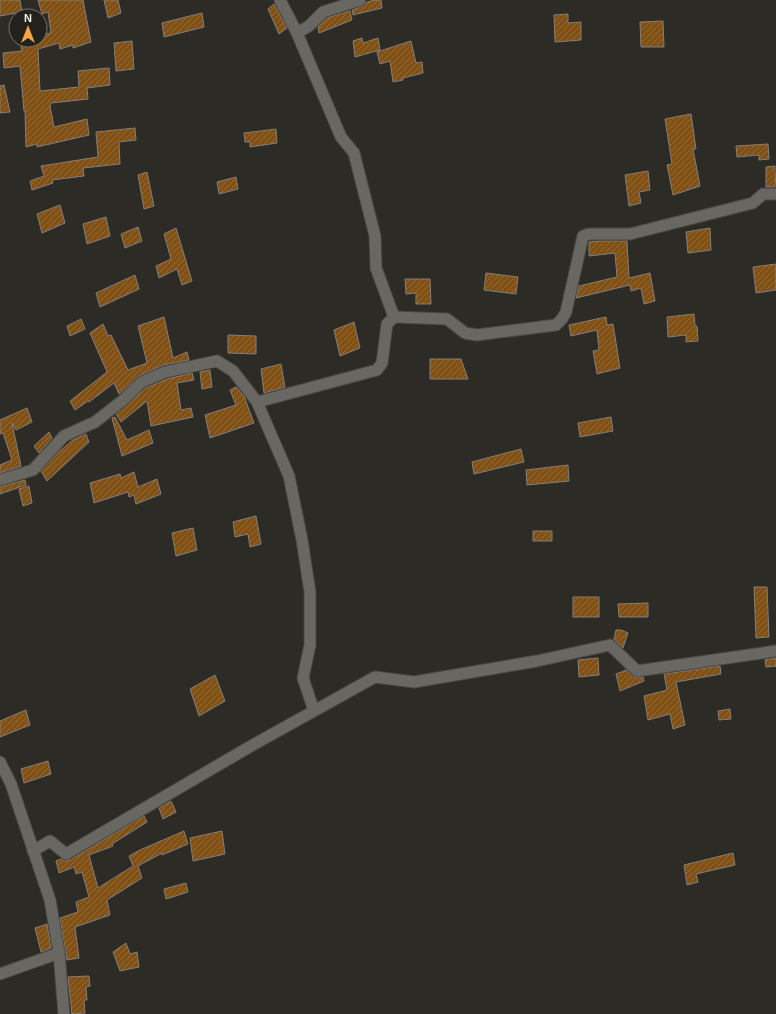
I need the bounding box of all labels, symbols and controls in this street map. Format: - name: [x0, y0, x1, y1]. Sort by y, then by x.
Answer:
- north arrow: [8, 8, 48, 48]
- text: N: [24, 12, 32, 24]

